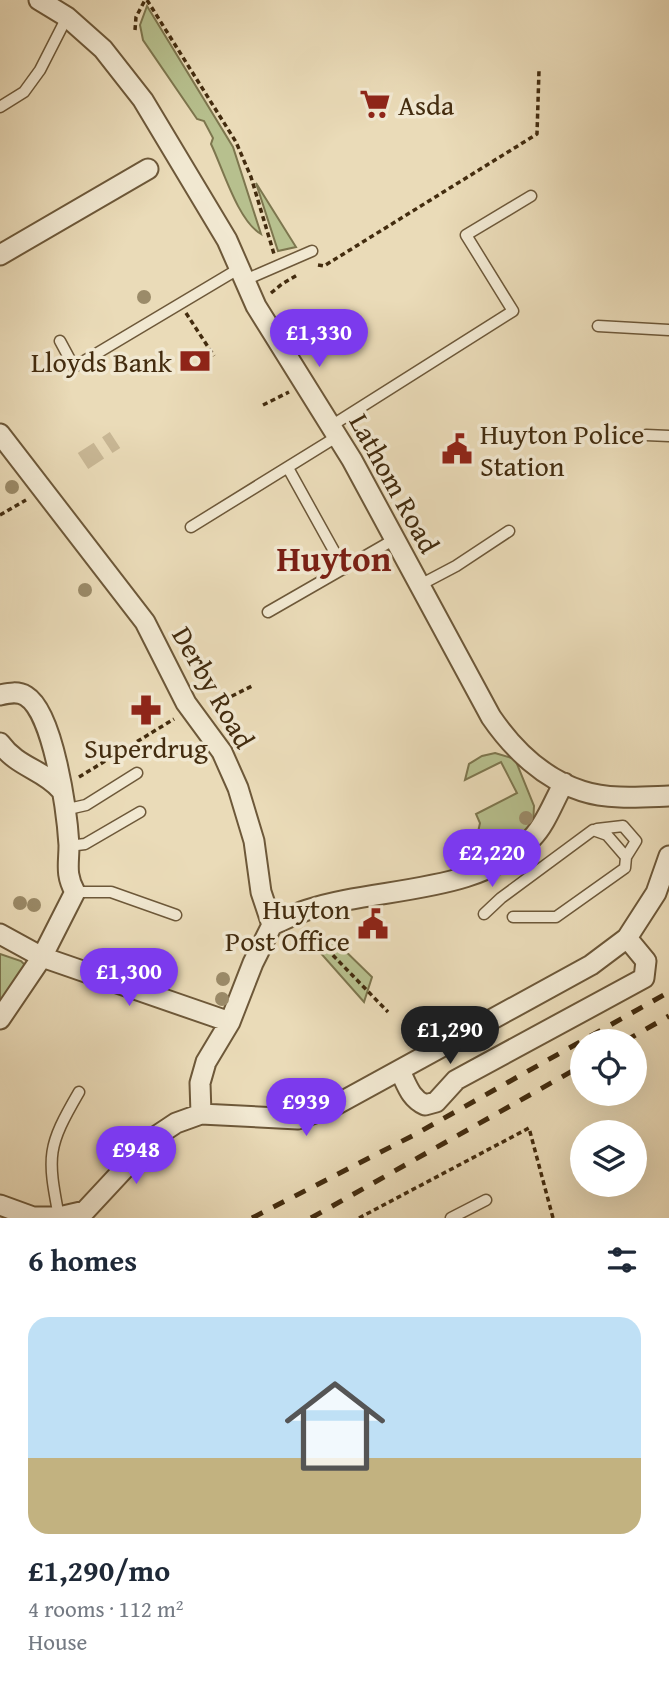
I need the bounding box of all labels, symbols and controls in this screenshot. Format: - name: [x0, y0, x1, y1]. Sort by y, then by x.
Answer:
- place label: Asda: [398, 84, 455, 125]
- supermarket icon: Asda: [358, 87, 392, 121]
- pin: £1,330: [262, 310, 376, 369]
- text: £1,330: [286, 315, 352, 348]
- place label: Lloyds Bank: [31, 341, 173, 382]
- bank icon: Lloyds Bank: [178, 344, 212, 378]
- street label: Lathom Road: [340, 406, 450, 561]
- place label: Huyton Police Station: [480, 413, 644, 486]
- public building icon: Huyton Police Station: [440, 432, 474, 466]
- district label: Huyton: [277, 533, 392, 584]
- street label: Derby Road: [163, 618, 265, 756]
- pharmacy icon: Superdrug: [129, 693, 163, 727]
- place label: Superdrug: [84, 727, 208, 768]
- pin: £2,220: [435, 830, 549, 889]
- text: £2,220: [459, 835, 525, 868]
- place label: Huyton Post Office: [225, 888, 350, 961]
- public building icon: Huyton Post Office: [356, 907, 390, 941]
- pin: £1,300: [72, 948, 186, 1008]
- text: £1,300: [96, 954, 162, 987]
- pin: £1,290: [393, 1006, 507, 1066]
- text: £1,290: [417, 1012, 483, 1045]
- map controls: [570, 1029, 647, 1197]
- button: locate: [570, 1029, 647, 1106]
- pin: £939: [265, 1078, 347, 1138]
- text: £939: [282, 1084, 330, 1117]
- button: layers: [570, 1120, 647, 1197]
- pin: £948: [95, 1126, 177, 1186]
- text: £948: [112, 1132, 160, 1165]
- text: 6 homes: [28, 1238, 137, 1282]
- icon: filters: [603, 1241, 641, 1279]
- icon: home: [272, 1363, 398, 1489]
- text: £1,290/mo: [28, 1548, 170, 1592]
- text: 4 rooms · 112 m²: [28, 1592, 183, 1625]
- text: House: [28, 1625, 87, 1658]

